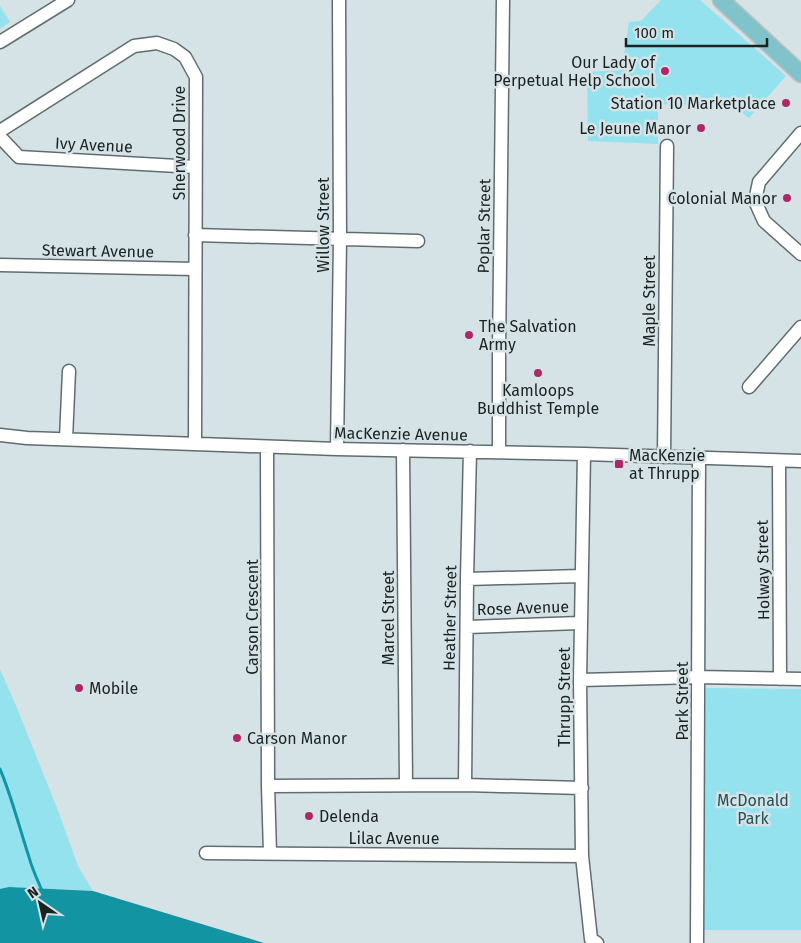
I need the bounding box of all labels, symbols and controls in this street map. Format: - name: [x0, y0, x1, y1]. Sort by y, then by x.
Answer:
- scale bar: [626, 15, 767, 47]
- text: 100 m: [634, 24, 674, 42]
- place label: Our Lady of Perpetual Help School: [493, 53, 657, 90]
- marker: Our Lady of Perpetual Help School: [659, 65, 671, 77]
- street label: Sherwood Drive: [170, 86, 189, 200]
- place label: Station 10 Marketplace: [611, 94, 776, 113]
- marker: Station 10 Marketplace: [780, 97, 792, 109]
- place label: Le Jeune Manor: [579, 119, 692, 138]
- marker: Le Jeune Manor: [695, 122, 707, 134]
- street label: Ivy Avenue: [55, 133, 133, 157]
- street label: Willow Street: [314, 177, 333, 273]
- street label: Poplar Street: [474, 178, 494, 274]
- place label: Colonial Manor: [668, 189, 778, 208]
- marker: Colonial Manor: [781, 192, 793, 204]
- street label: Stewart Avenue: [42, 241, 154, 261]
- street label: Maple Street: [640, 255, 659, 347]
- place label: The Salvation Army: [479, 317, 577, 354]
- marker: The Salvation Army: [463, 329, 475, 341]
- marker: Kamloops Buddhist Temple: [532, 367, 544, 379]
- place label: Kamloops Buddhist Temple: [477, 381, 599, 418]
- street label: MacKenzie Avenue: [334, 423, 468, 445]
- place label: MacKenzie at Thrupp: [629, 446, 705, 483]
- marker: MacKenzie at Thrupp: [613, 458, 625, 470]
- street label: Holway Street: [753, 520, 773, 620]
- street label: Carson Crescent: [243, 559, 262, 675]
- street label: Heather Street: [440, 565, 460, 671]
- street label: Marcel Street: [379, 570, 398, 666]
- street label: Rose Avenue: [477, 597, 569, 619]
- street label: Thrupp Street: [555, 647, 574, 747]
- street label: Park Street: [673, 661, 692, 741]
- place label: Mobile: [89, 679, 138, 698]
- marker: Mobile: [73, 682, 85, 694]
- place label: Carson Manor: [247, 729, 348, 748]
- marker: Carson Manor: [231, 732, 243, 744]
- park label: McDonald Park: [717, 791, 789, 828]
- place label: Delenda: [319, 807, 379, 826]
- marker: Delenda: [303, 810, 315, 822]
- street label: Lilac Avenue: [349, 829, 439, 848]
- north arrow: [15, 878, 65, 928]
- text: N: [24, 883, 42, 902]

